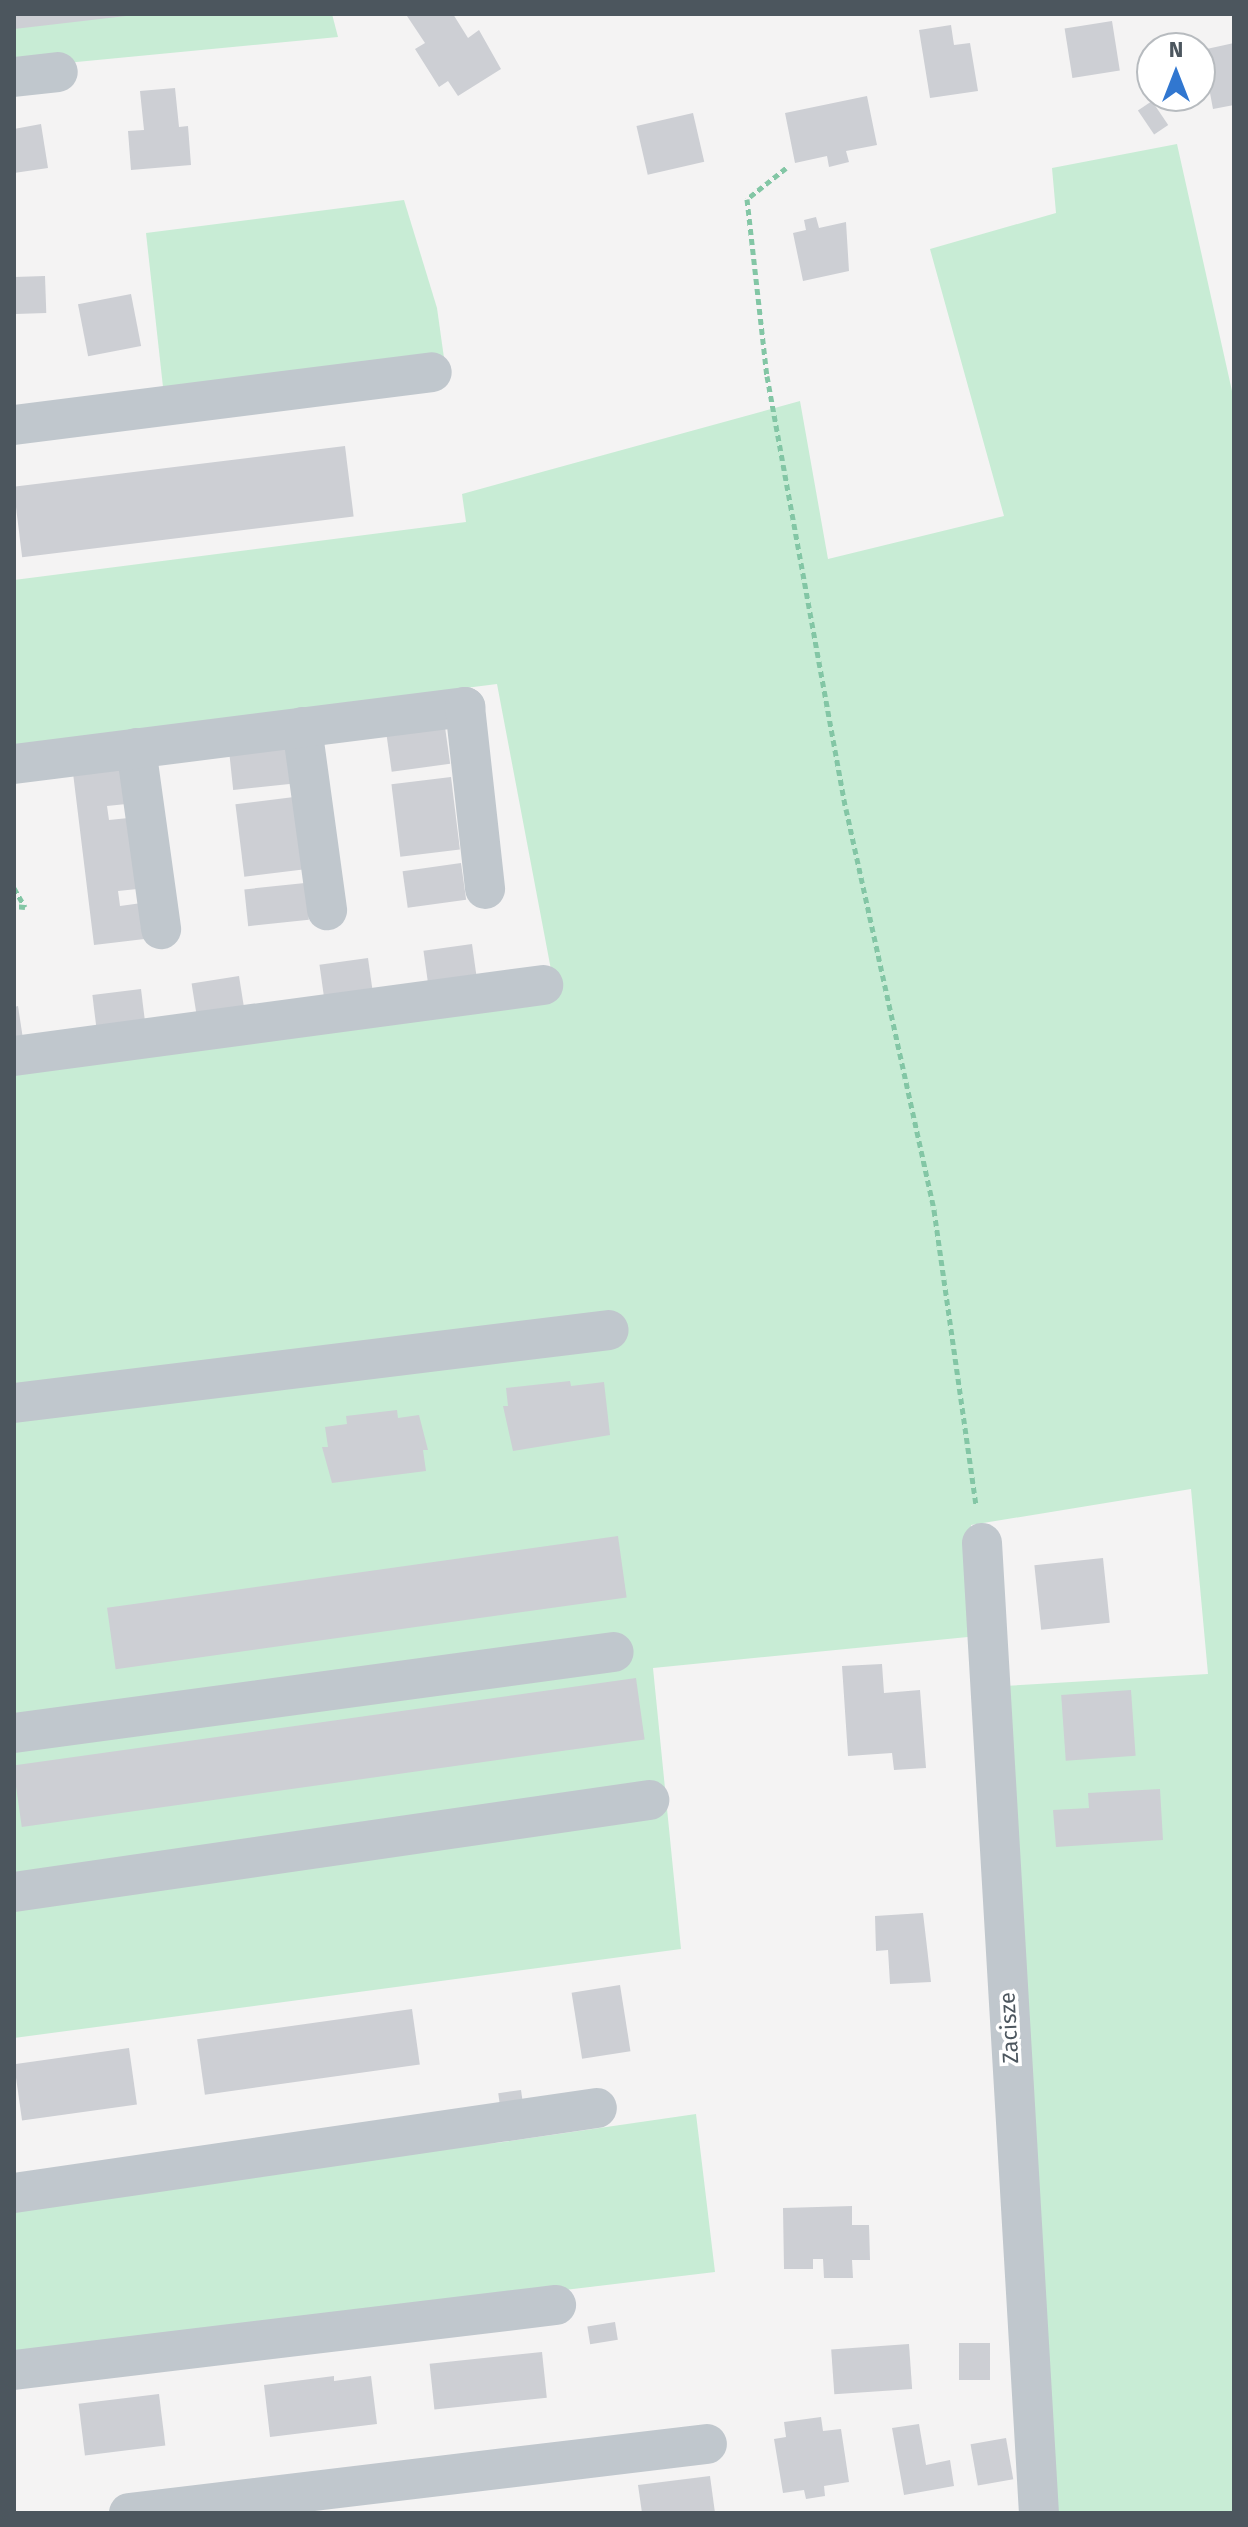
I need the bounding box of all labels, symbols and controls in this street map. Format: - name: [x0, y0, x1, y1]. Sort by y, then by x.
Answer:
- north arrow: [1136, 32, 1216, 112]
- text: N: [1169, 36, 1183, 63]
- street label: Zacisze: [994, 1992, 1024, 2064]

